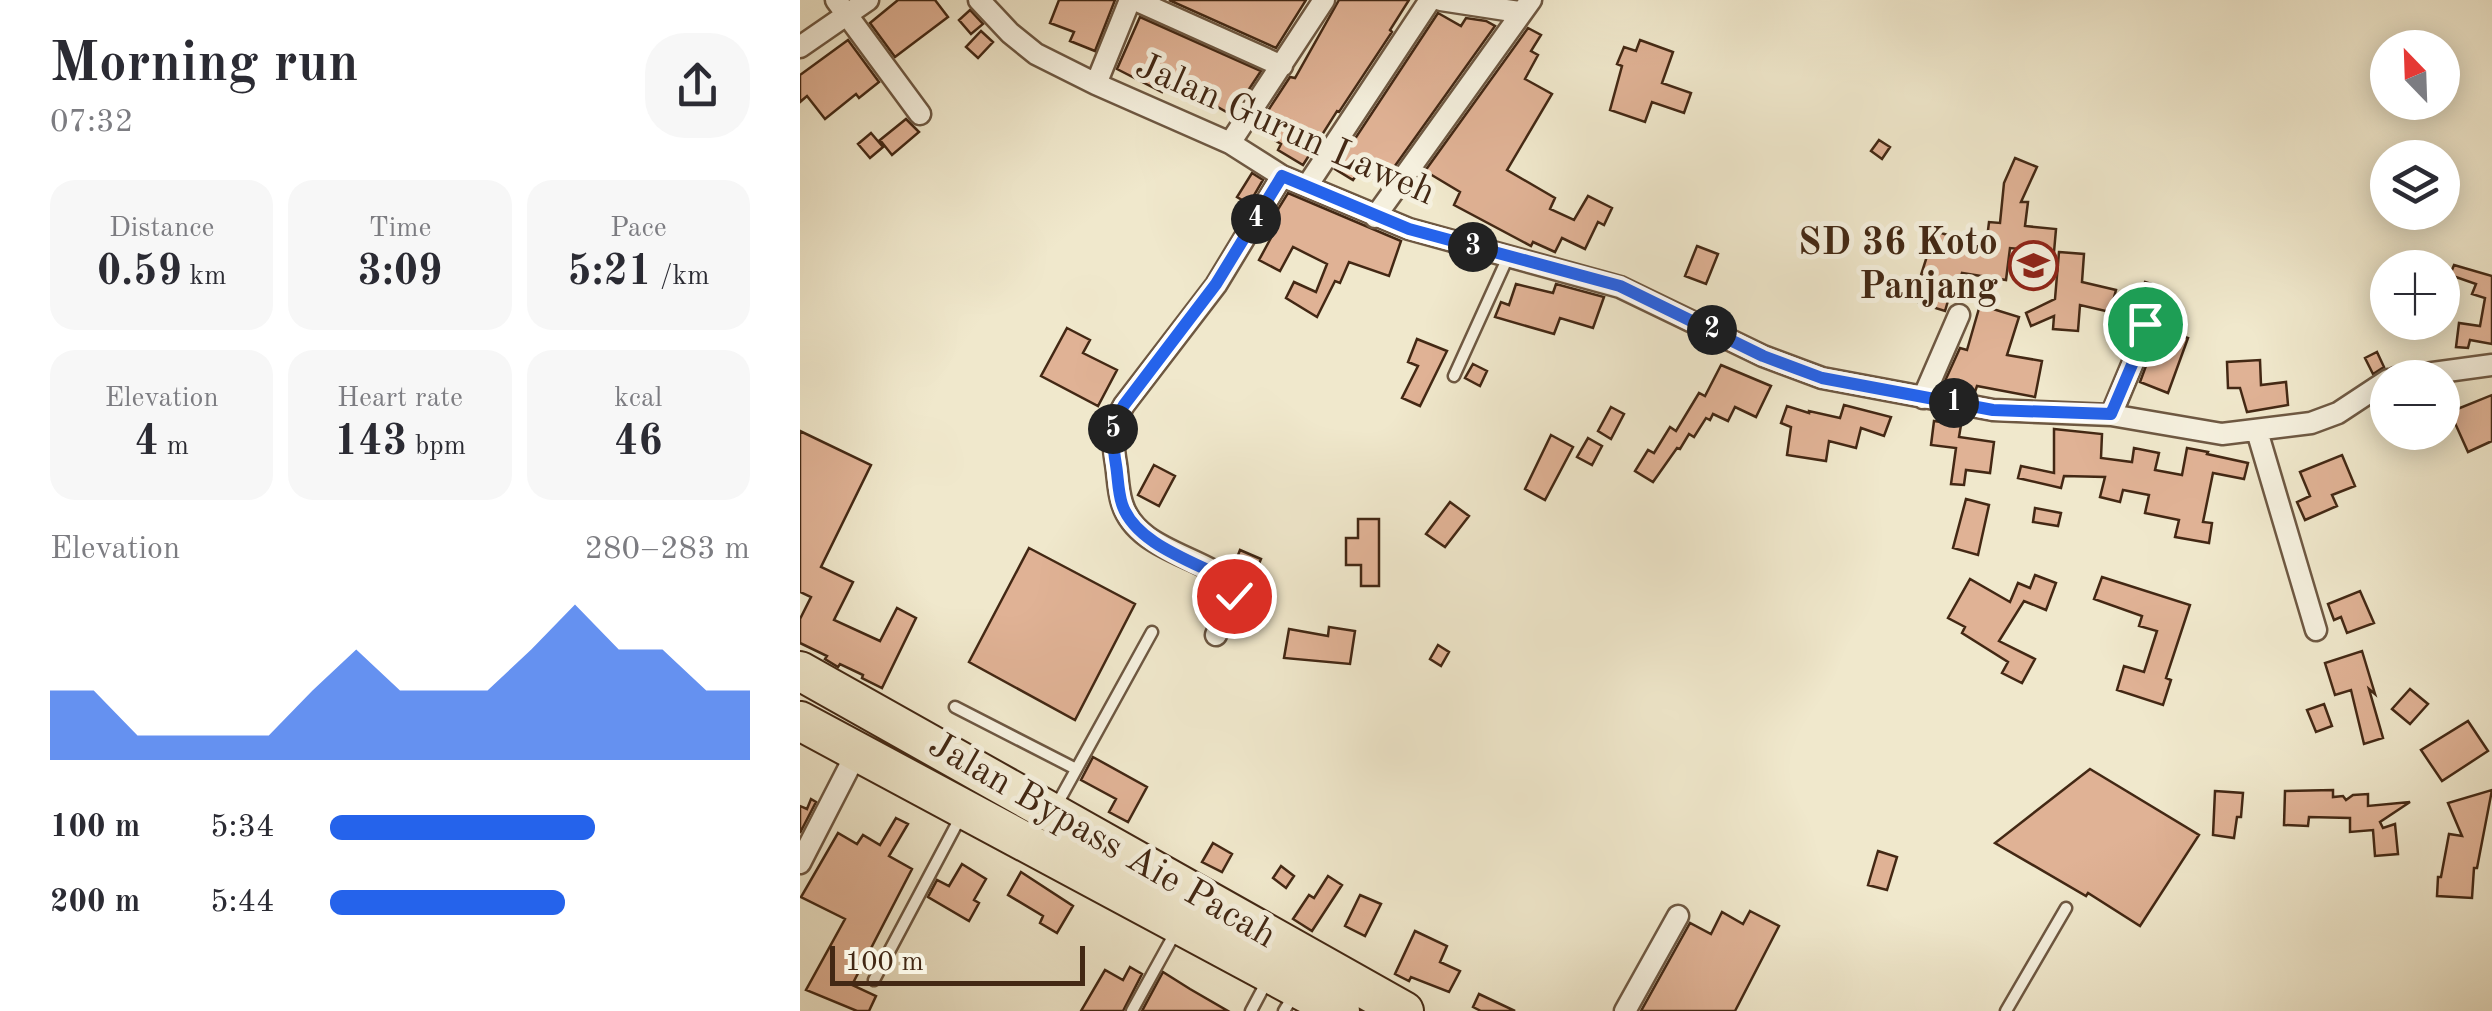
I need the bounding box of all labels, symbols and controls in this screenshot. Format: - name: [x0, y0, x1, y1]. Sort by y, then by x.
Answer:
- north arrow: [2370, 30, 2460, 120]
- map controls: [2370, 30, 2460, 450]
- button: share: [645, 33, 750, 138]
- text: Morning run: [50, 38, 359, 93]
- street label: Jalan Gurun Laweh: [1130, 47, 1440, 213]
- text: 07:32: [50, 107, 133, 139]
- button: layers: [2370, 140, 2460, 230]
- pin: 4: [1231, 194, 1281, 244]
- text: 4: [1248, 205, 1264, 233]
- text: Distance: [109, 215, 214, 243]
- text: Time: [369, 215, 431, 243]
- text: Pace: [610, 215, 667, 243]
- pin: 3: [1448, 222, 1498, 272]
- place label: SD 36 Koto Panjang: [1798, 225, 1998, 307]
- text: 3: [1465, 233, 1481, 261]
- school or university icon: SD 36 Koto Panjang: [2007, 240, 2059, 292]
- button: +: [2370, 250, 2460, 340]
- text: 0.59: [97, 252, 182, 294]
- text: 3:09: [358, 252, 442, 294]
- text: 5:21: [567, 252, 652, 294]
- text: km: [182, 263, 226, 291]
- text: /km: [652, 263, 709, 291]
- pin: [2103, 282, 2188, 367]
- icon: arrive: [2118, 297, 2173, 352]
- pin: 2: [1687, 305, 1737, 355]
- text: 2: [1704, 316, 1720, 344]
- button: −: [2370, 360, 2460, 450]
- pin: 1: [1929, 378, 1979, 428]
- text: Elevation: [105, 385, 219, 413]
- text: Heart rate: [337, 385, 463, 413]
- text: kcal: [614, 385, 662, 413]
- text: 1: [1946, 389, 1962, 417]
- pin: 5: [1088, 404, 1138, 454]
- text: 5: [1105, 415, 1121, 443]
- text: 4: [134, 422, 159, 464]
- text: 143: [334, 422, 407, 464]
- text: 46: [614, 422, 663, 464]
- text: m: [159, 433, 189, 461]
- text: bpm: [407, 433, 466, 461]
- text: Elevation: [50, 534, 180, 566]
- text: 280–283 m: [584, 534, 750, 566]
- pin: [1192, 554, 1277, 639]
- icon: check: [1207, 569, 1262, 624]
- street label: Jalan Bypass Aie Pacah: [922, 726, 1282, 956]
- text: 100 m: [50, 812, 140, 844]
- text: 5:34: [210, 812, 275, 844]
- text: 200 m: [50, 887, 140, 919]
- text: 5:44: [210, 887, 275, 919]
- scale bar: [830, 941, 1085, 986]
- text: 100 m: [845, 949, 924, 977]

